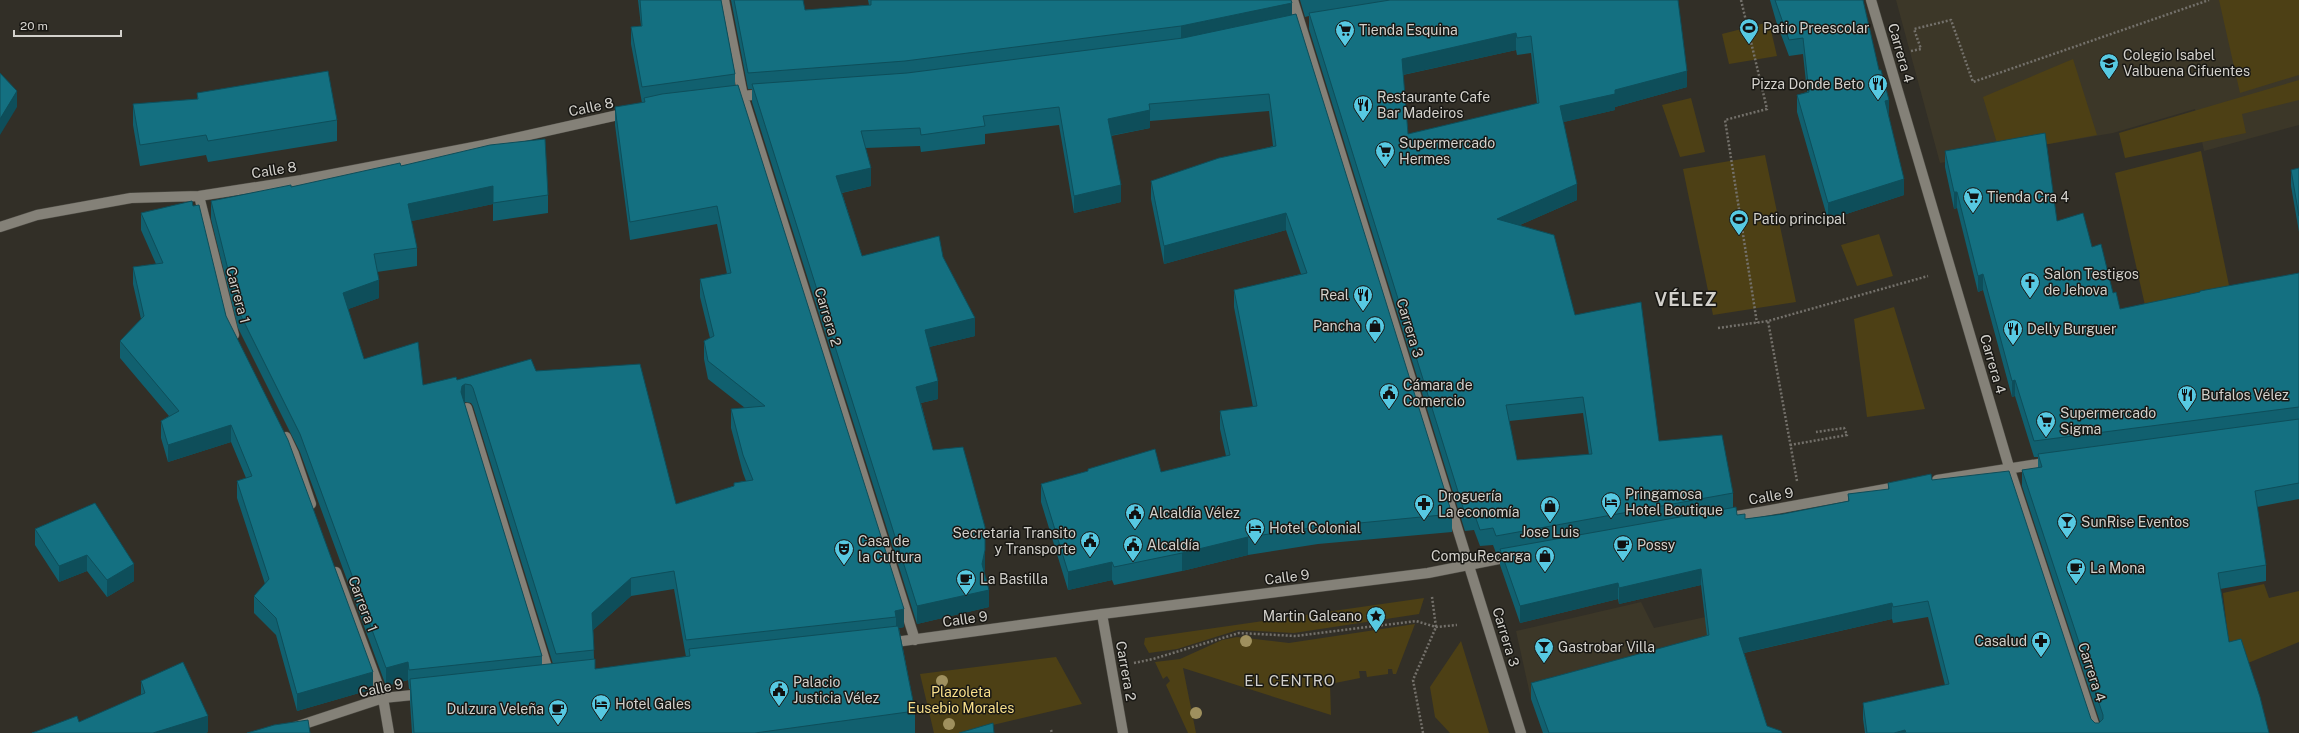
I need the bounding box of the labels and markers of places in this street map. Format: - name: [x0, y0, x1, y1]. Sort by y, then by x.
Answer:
- sports icon: Patio Preescolar: [1738, 17, 1760, 45]
- supermarket icon: Tienda Esquina: [1334, 19, 1356, 47]
- place label: Patio Preescolar: [1763, 20, 1869, 36]
- place label: Tienda Esquina: [1359, 22, 1458, 38]
- place label: Colegio Isabel Valbuena Cifuentes: [2123, 47, 2250, 79]
- school or university icon: Colegio Isabel Valbuena Cifuentes: [2098, 52, 2120, 80]
- restaurant icon: Pizza Donde Beto: [1867, 73, 1889, 101]
- place label: Pizza Donde Beto: [1751, 76, 1864, 92]
- place label: Restaurante Cafe Bar Madeiros: [1377, 89, 1490, 121]
- restaurant icon: Restaurante Cafe Bar Madeiros: [1352, 94, 1374, 122]
- place label: Supermercado Hermes: [1399, 135, 1495, 167]
- supermarket icon: Supermercado Hermes: [1374, 140, 1396, 168]
- supermarket icon: Tienda Cra 4: [1962, 186, 1984, 214]
- place label: Tienda Cra 4: [1987, 189, 2069, 205]
- sports icon: Patio principal: [1728, 208, 1750, 236]
- place label: Patio principal: [1753, 211, 1846, 227]
- place label: Salon Testigos de Jehova: [2044, 266, 2139, 298]
- church icon: Salon Testigos de Jehova: [2019, 271, 2041, 299]
- restaurant icon: Real: [1352, 284, 1374, 312]
- place label: Real: [1320, 287, 1349, 303]
- shop icon: Pancha: [1364, 315, 1386, 343]
- place label: Pancha: [1313, 318, 1361, 334]
- restaurant icon: Delly Burguer: [2002, 318, 2024, 346]
- place label: Delly Burguer: [2027, 321, 2116, 337]
- place label: Cámara de Comercio: [1403, 377, 1473, 409]
- public building icon: Cámara de Comercio: [1378, 382, 1400, 410]
- restaurant icon: Bufalos Vélez: [2176, 384, 2198, 412]
- place label: Bufalos Vélez: [2201, 387, 2289, 403]
- place label: Supermercado Sigma: [2060, 405, 2156, 437]
- supermarket icon: Supermercado Sigma: [2035, 410, 2057, 438]
- place label: Pringamosa Hotel Boutique: [1625, 486, 1723, 518]
- place label: Droguería La economía: [1438, 488, 1519, 520]
- hotel icon: Pringamosa Hotel Boutique: [1600, 491, 1622, 519]
- pharmacy icon: Droguería La economía: [1413, 493, 1435, 521]
- shop icon: Jose Luis: [1539, 495, 1561, 523]
- public building icon: Alcaldía Vélez: [1124, 502, 1146, 530]
- place label: Alcaldía Vélez: [1149, 505, 1240, 521]
- bar icon: SunRise Eventos: [2056, 511, 2078, 539]
- place label: SunRise Eventos: [2081, 514, 2189, 530]
- hotel icon: Hotel Colonial: [1244, 517, 1266, 545]
- place label: Hotel Colonial: [1269, 520, 1361, 536]
- place label: Jose Luis: [1521, 524, 1579, 540]
- place label: Secretaria Transito y Transporte: [952, 525, 1076, 557]
- public building icon: Secretaria Transito y Transporte: [1079, 530, 1101, 558]
- place label: Casa de la Cultura: [858, 533, 921, 565]
- public building icon: Alcaldía: [1122, 534, 1144, 562]
- cafe icon: Possy: [1612, 534, 1634, 562]
- place label: Alcaldía: [1147, 537, 1200, 553]
- place label: Possy: [1637, 537, 1676, 553]
- theatre icon: Casa de la Cultura: [833, 538, 855, 566]
- shop icon: CompuRecarga: [1534, 545, 1556, 573]
- place label: CompuRecarga: [1431, 548, 1531, 564]
- cafe icon: La Mona: [2065, 557, 2087, 585]
- place label: La Mona: [2090, 560, 2145, 576]
- cafe icon: La Bastilla: [955, 568, 977, 596]
- place label: La Bastilla: [980, 571, 1048, 587]
- place icon: Martin Galeano: [1365, 605, 1387, 633]
- place label: Martin Galeano: [1263, 608, 1362, 624]
- pharmacy icon: Casalud: [2030, 630, 2052, 658]
- place label: Casalud: [1974, 633, 2027, 649]
- bar icon: Gastrobar Villa: [1533, 636, 1555, 664]
- place label: Gastrobar Villa: [1558, 639, 1655, 655]
- place label: Palacio Justicia Vélez: [793, 674, 880, 706]
- public building icon: Palacio Justicia Vélez: [768, 679, 790, 707]
- hotel icon: Hotel Gales: [590, 693, 612, 721]
- place label: Hotel Gales: [615, 696, 691, 712]
- cafe icon: Dulzura Veleña: [547, 698, 569, 726]
- place label: Dulzura Veleña: [446, 701, 544, 717]

